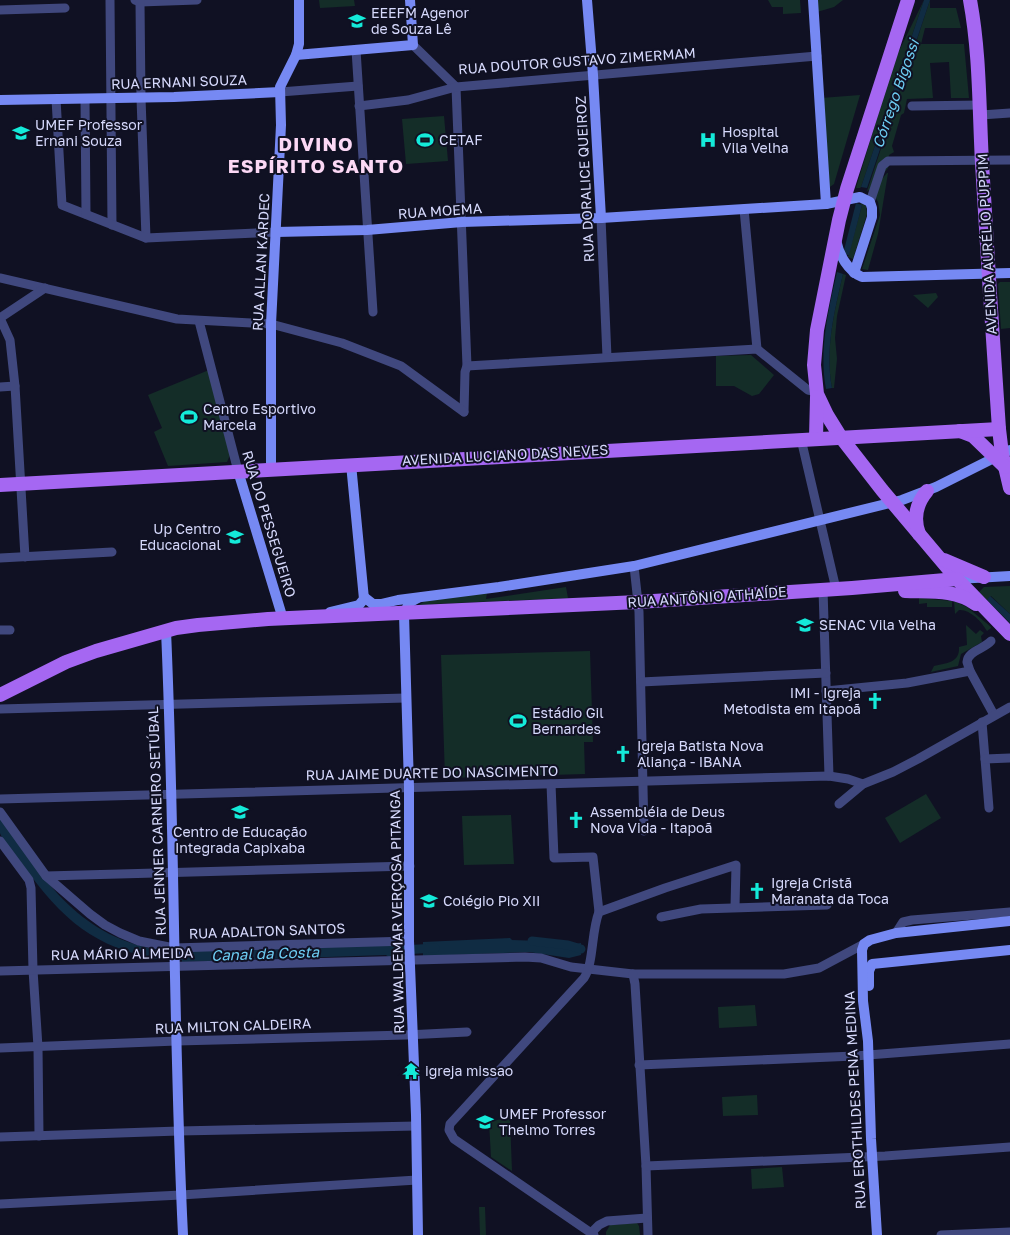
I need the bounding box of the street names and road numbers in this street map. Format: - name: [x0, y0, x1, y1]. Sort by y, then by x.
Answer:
- street label: RUA DOUTOR GUSTAVO ZIMERMAM: [458, 44, 696, 77]
- street label: RUA ERNANI SOUZA: [111, 71, 248, 92]
- street label: RUA DORALICE QUEIROZ: [572, 95, 597, 263]
- street label: AVENIDA AURÉLIO PUPPIM: [973, 153, 1000, 335]
- street label: RUA ALLAN KARDEC: [248, 193, 273, 331]
- street label: RUA MOEMA: [397, 199, 483, 222]
- street label: AVENIDA LUCIANO DAS NEVES: [401, 441, 609, 468]
- street label: RUA DO PESSEGUEIRO: [239, 448, 300, 599]
- street label: RUA ANTÔNIO ATHAÍDE: [627, 582, 787, 611]
- street label: RUA JENNER CARNEIRO SETÚBAL: [144, 706, 169, 936]
- street label: RUA JAIME DUARTE DO NASCIMENTO: [305, 762, 558, 783]
- street label: RUA WALDEMAR VERÇOSA PITANGA: [386, 789, 407, 1034]
- street label: RUA ADALTON SANTOS: [188, 919, 346, 942]
- street label: RUA MÁRIO ALMEIDA: [51, 944, 194, 963]
- street label: RUA EROTHILDES PENA MEDINA: [840, 990, 869, 1210]
- street label: RUA MILTON CALDEIRA: [154, 1014, 312, 1037]

